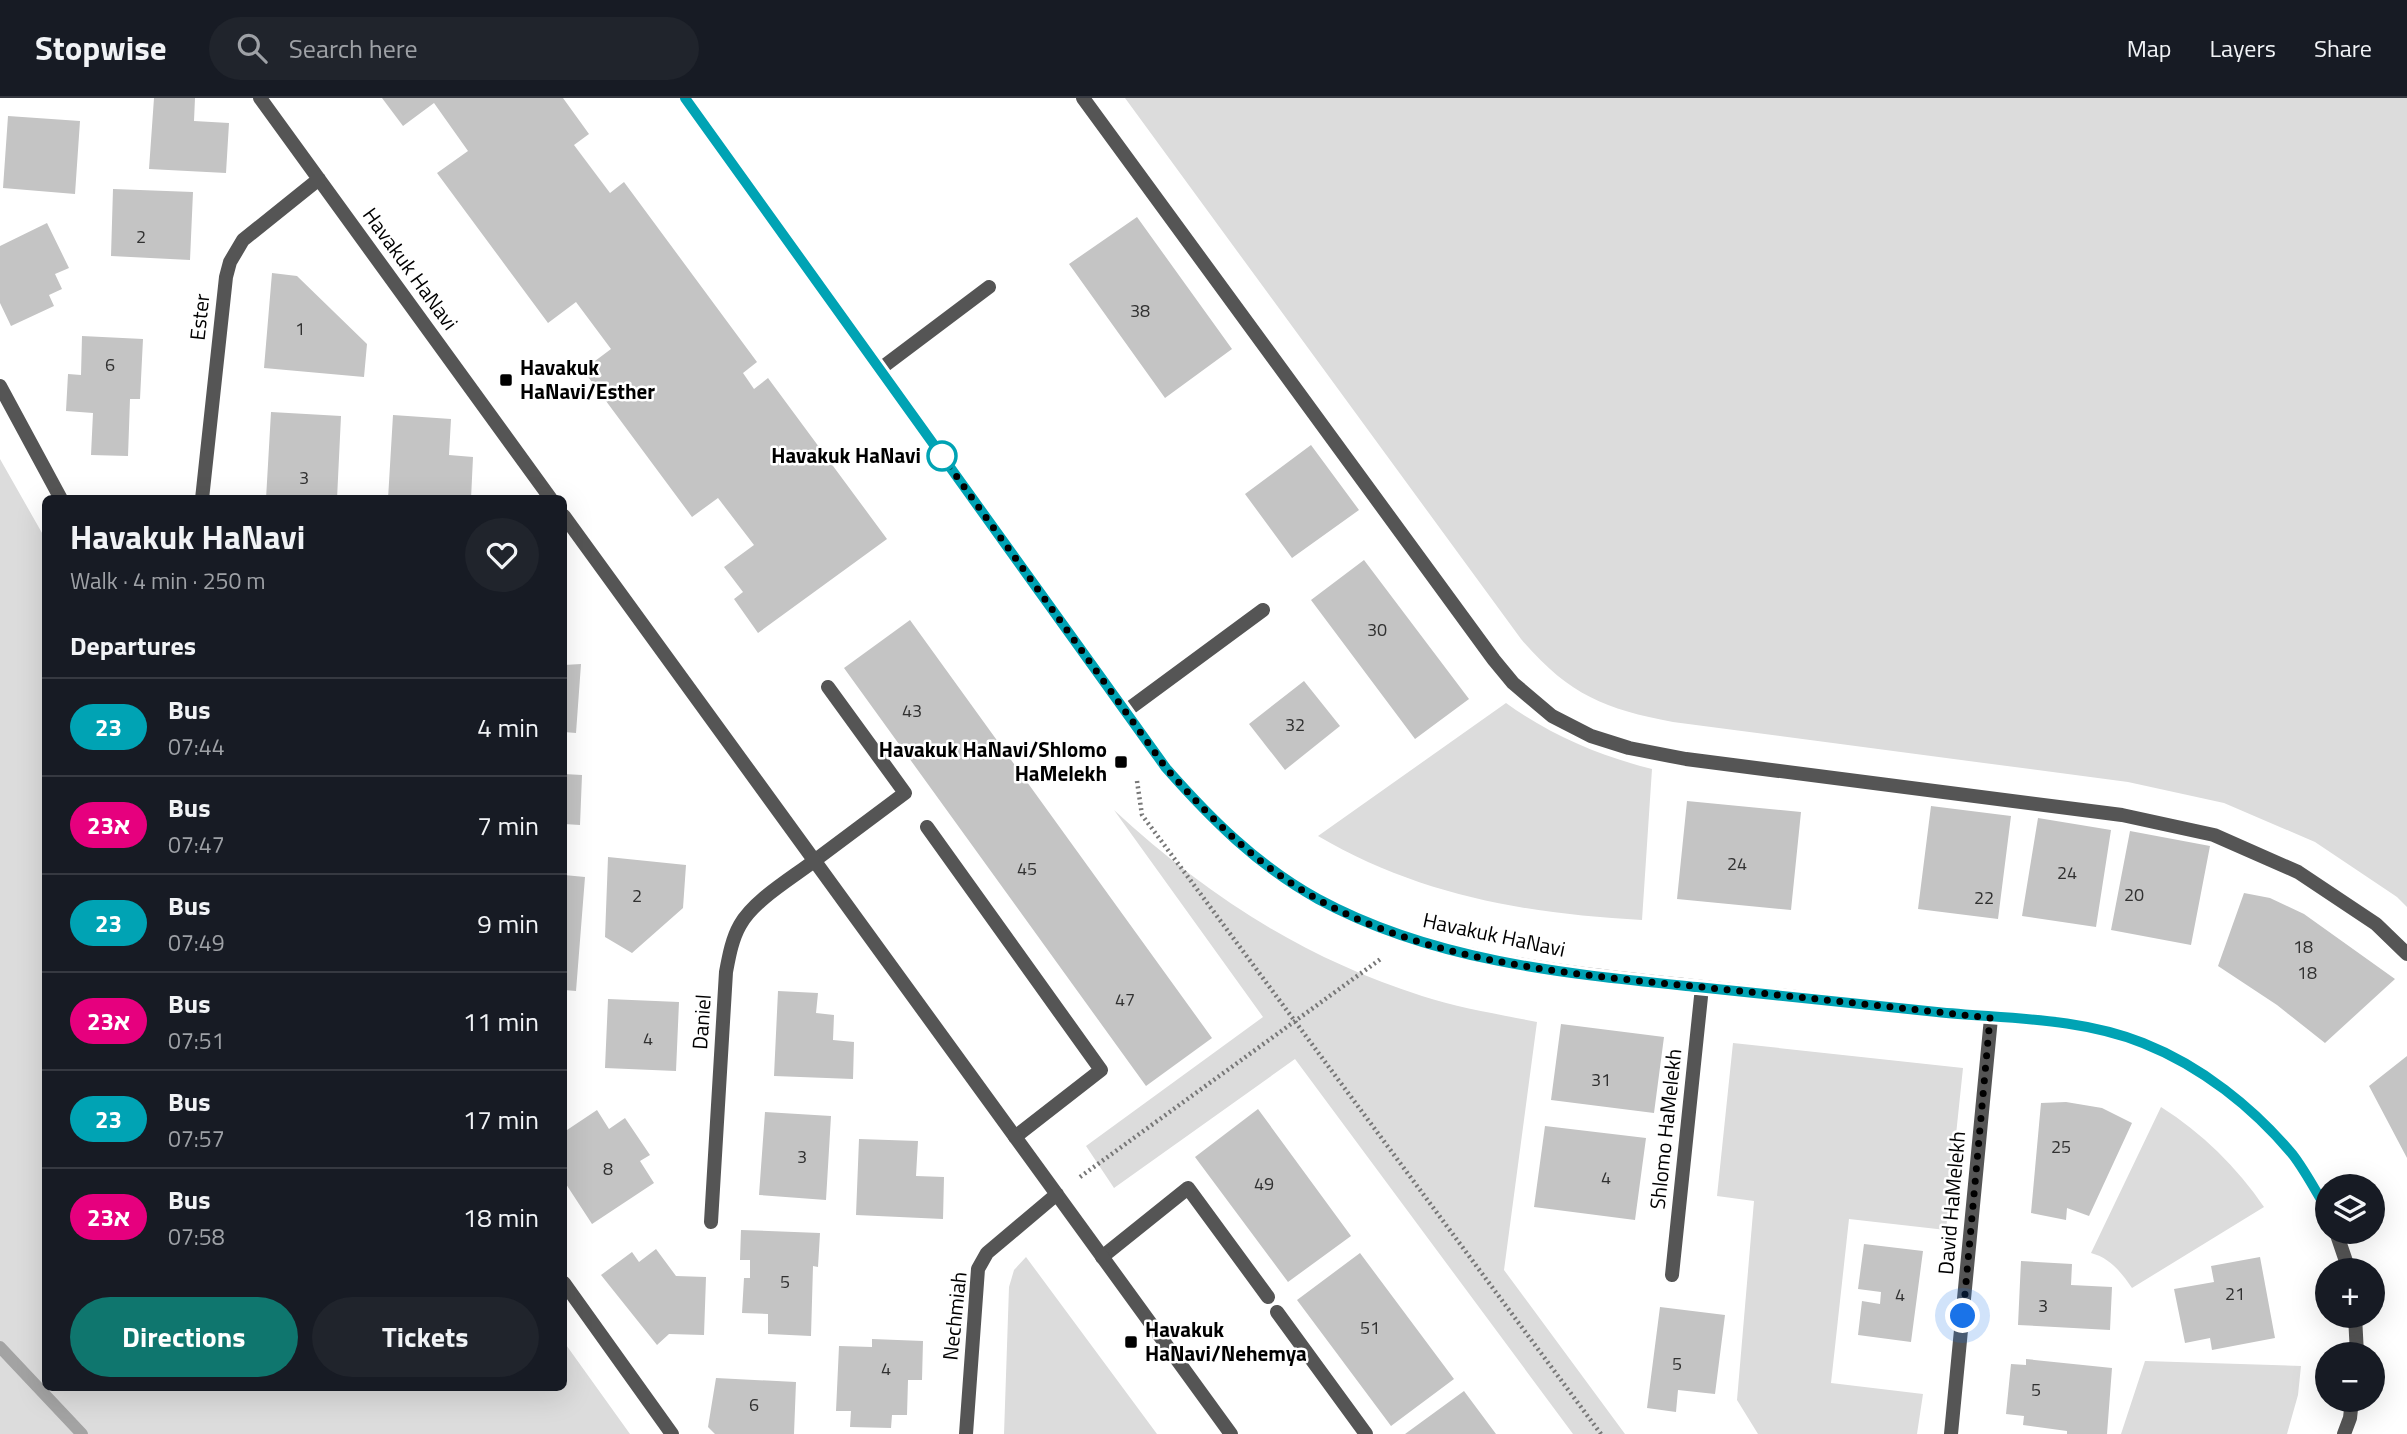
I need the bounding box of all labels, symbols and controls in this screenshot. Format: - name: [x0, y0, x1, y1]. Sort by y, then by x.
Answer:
- search box: [209, 17, 699, 80]
- text: Stopwise: [35, 23, 167, 73]
- icon: search: [233, 29, 271, 67]
- text: Search here: [289, 29, 418, 68]
- text: Map: [2127, 30, 2172, 66]
- text: Layers: [2210, 30, 2276, 66]
- text: Share: [2314, 30, 2372, 66]
- street label: Havakuk HaNavi: [355, 200, 466, 336]
- house number: 2: [136, 223, 146, 250]
- street label: Ester: [181, 292, 217, 342]
- house number: 38: [1130, 297, 1150, 324]
- house number: 1: [295, 315, 305, 342]
- house number: 6: [105, 351, 115, 378]
- place label: Havakuk HaNavi/Esther: [520, 351, 655, 407]
- marker: Havakuk HaNavi/Esther: [498, 372, 514, 388]
- place label: Havakuk HaNavi: [771, 439, 921, 471]
- marker: Havakuk HaNavi: [927, 441, 957, 471]
- house number: 3: [299, 464, 309, 491]
- text: Havakuk HaNavi: [70, 512, 305, 562]
- button: heart: [465, 518, 539, 592]
- text: Walk · 4 min · 250 m: [70, 563, 266, 598]
- house number: 30: [1367, 616, 1387, 643]
- text: Departures: [70, 626, 196, 665]
- text: Bus: [168, 690, 210, 729]
- house number: 43: [902, 697, 922, 724]
- text: 4 min: [477, 708, 539, 747]
- text: 23: [95, 709, 122, 745]
- house number: 32: [1285, 711, 1305, 738]
- text: 07:44: [168, 729, 225, 764]
- place label: Havakuk HaNavi/Shlomo HaMelekh: [879, 733, 1107, 789]
- marker: Havakuk HaNavi/Shlomo HaMelekh: [1113, 754, 1129, 770]
- text: Bus: [168, 788, 210, 827]
- text: 7 min: [477, 806, 539, 845]
- text: 23א: [87, 807, 130, 843]
- text: 07:47: [168, 827, 225, 862]
- house number: 24: [1727, 850, 1747, 877]
- house number: 45: [1017, 855, 1037, 882]
- house number: 24: [2057, 859, 2077, 886]
- house number: 20: [2124, 881, 2144, 908]
- house number: 2: [632, 882, 642, 909]
- house number: 22: [1974, 884, 1994, 911]
- text: Bus: [168, 886, 210, 925]
- street label: Havakuk HaNavi: [1420, 903, 1568, 965]
- text: 9 min: [477, 904, 539, 943]
- text: 23: [95, 905, 122, 941]
- text: 07:49: [168, 925, 225, 960]
- house number: 18: [2293, 933, 2313, 960]
- house number: 18: [2297, 959, 2317, 986]
- text: Bus: [168, 984, 210, 1023]
- house number: 47: [1115, 986, 1135, 1013]
- street label: Daniel: [683, 993, 719, 1051]
- text: 11 min: [463, 1002, 539, 1041]
- text: 23א: [87, 1003, 130, 1039]
- text: 07:51: [168, 1023, 225, 1058]
- house number: 4: [643, 1025, 653, 1052]
- street label: Shlomo HaMelekh: [1641, 1047, 1689, 1211]
- house number: 31: [1591, 1066, 1611, 1093]
- text: Bus: [168, 1082, 210, 1121]
- text: 17 min: [463, 1100, 539, 1139]
- text: 23: [95, 1101, 122, 1137]
- text: 07:57: [168, 1121, 225, 1156]
- street label: David HaMelekh: [1929, 1130, 1973, 1276]
- house number: 25: [2051, 1133, 2071, 1160]
- house number: 3: [797, 1143, 807, 1170]
- house number: 8: [603, 1155, 613, 1182]
- house number: 4: [1601, 1164, 1611, 1191]
- house number: 49: [1254, 1170, 1274, 1197]
- map controls: [2315, 1174, 2385, 1412]
- button: layers: [2315, 1174, 2385, 1244]
- text: Bus: [168, 1180, 210, 1219]
- text: 18 min: [463, 1198, 539, 1237]
- text: 23א: [87, 1199, 130, 1235]
- text: 07:58: [168, 1219, 225, 1254]
- button: +: [2315, 1258, 2385, 1328]
- house number: 5: [780, 1268, 790, 1295]
- street label: Nechmiah: [933, 1270, 975, 1362]
- house number: 21: [2225, 1280, 2245, 1307]
- house number: 4: [1895, 1281, 1905, 1308]
- house number: 3: [2038, 1292, 2048, 1319]
- button: Directions: [70, 1297, 298, 1377]
- button: Tickets: [312, 1297, 539, 1377]
- your location: [1945, 1298, 1980, 1333]
- place label: Havakuk HaNavi/Nehemya: [1145, 1313, 1307, 1369]
- house number: 51: [1360, 1314, 1380, 1341]
- marker: Havakuk HaNavi/Nehemya: [1123, 1334, 1139, 1350]
- button: −: [2315, 1342, 2385, 1412]
- house number: 5: [1672, 1350, 1682, 1377]
- house number: 4: [881, 1355, 891, 1382]
- house number: 5: [2031, 1376, 2041, 1403]
- house number: 6: [749, 1391, 759, 1418]

